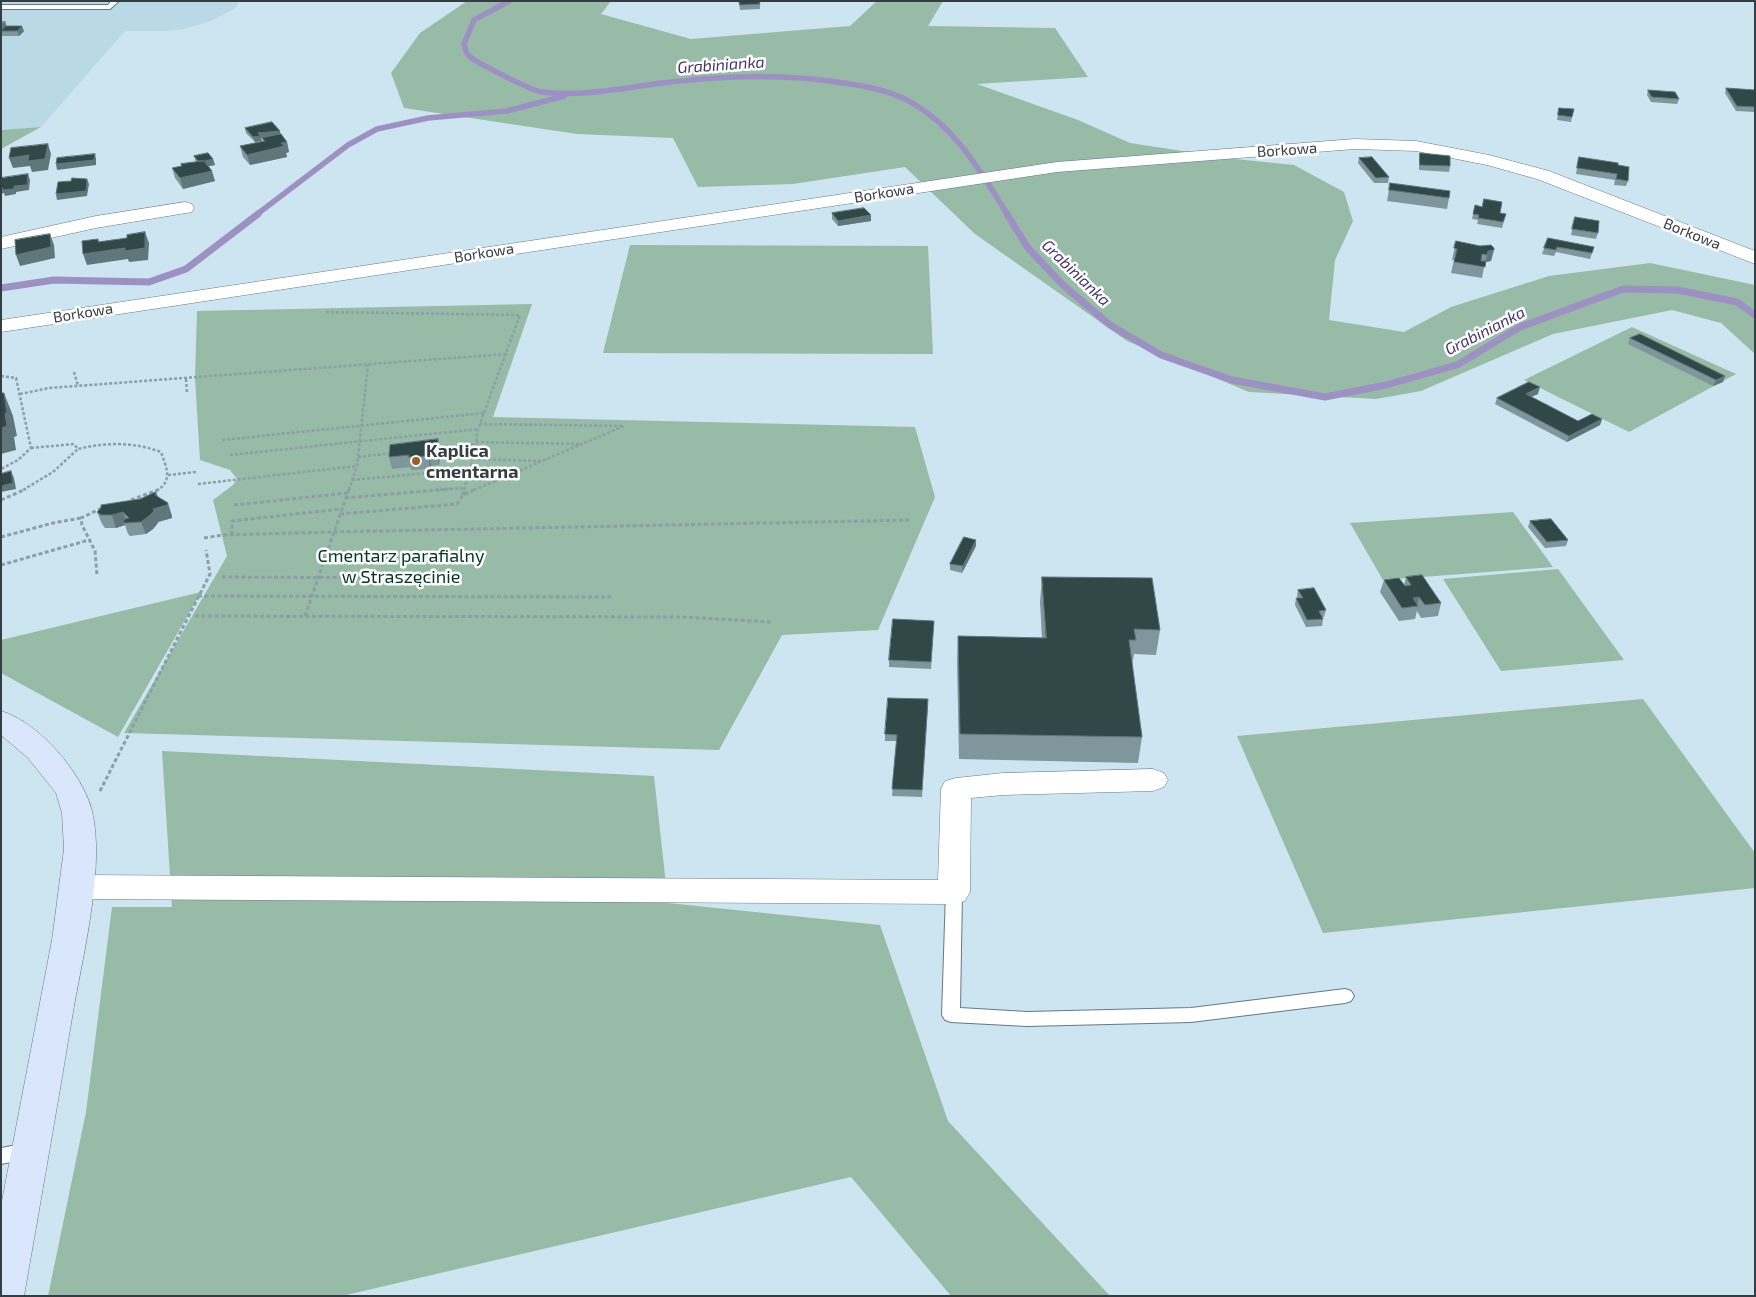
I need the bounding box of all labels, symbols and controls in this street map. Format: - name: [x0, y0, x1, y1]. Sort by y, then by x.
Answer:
- water label: Grabinianka: [677, 52, 765, 78]
- street label: Borkowa: [1256, 139, 1318, 161]
- street label: Borkowa: [853, 179, 915, 207]
- street label: Borkowa: [1661, 214, 1723, 254]
- water label: Grabinianka: [1038, 236, 1114, 310]
- street label: Borkowa: [453, 239, 515, 267]
- street label: Borkowa: [52, 299, 114, 327]
- water label: Grabinianka: [1442, 303, 1528, 359]
- place label: Kaplica cmentarna: [426, 440, 518, 482]
- marker: Kaplica cmentarna: [410, 455, 422, 467]
- park label: Cmentarz parafialny w Straszęcinie: [318, 545, 484, 588]

